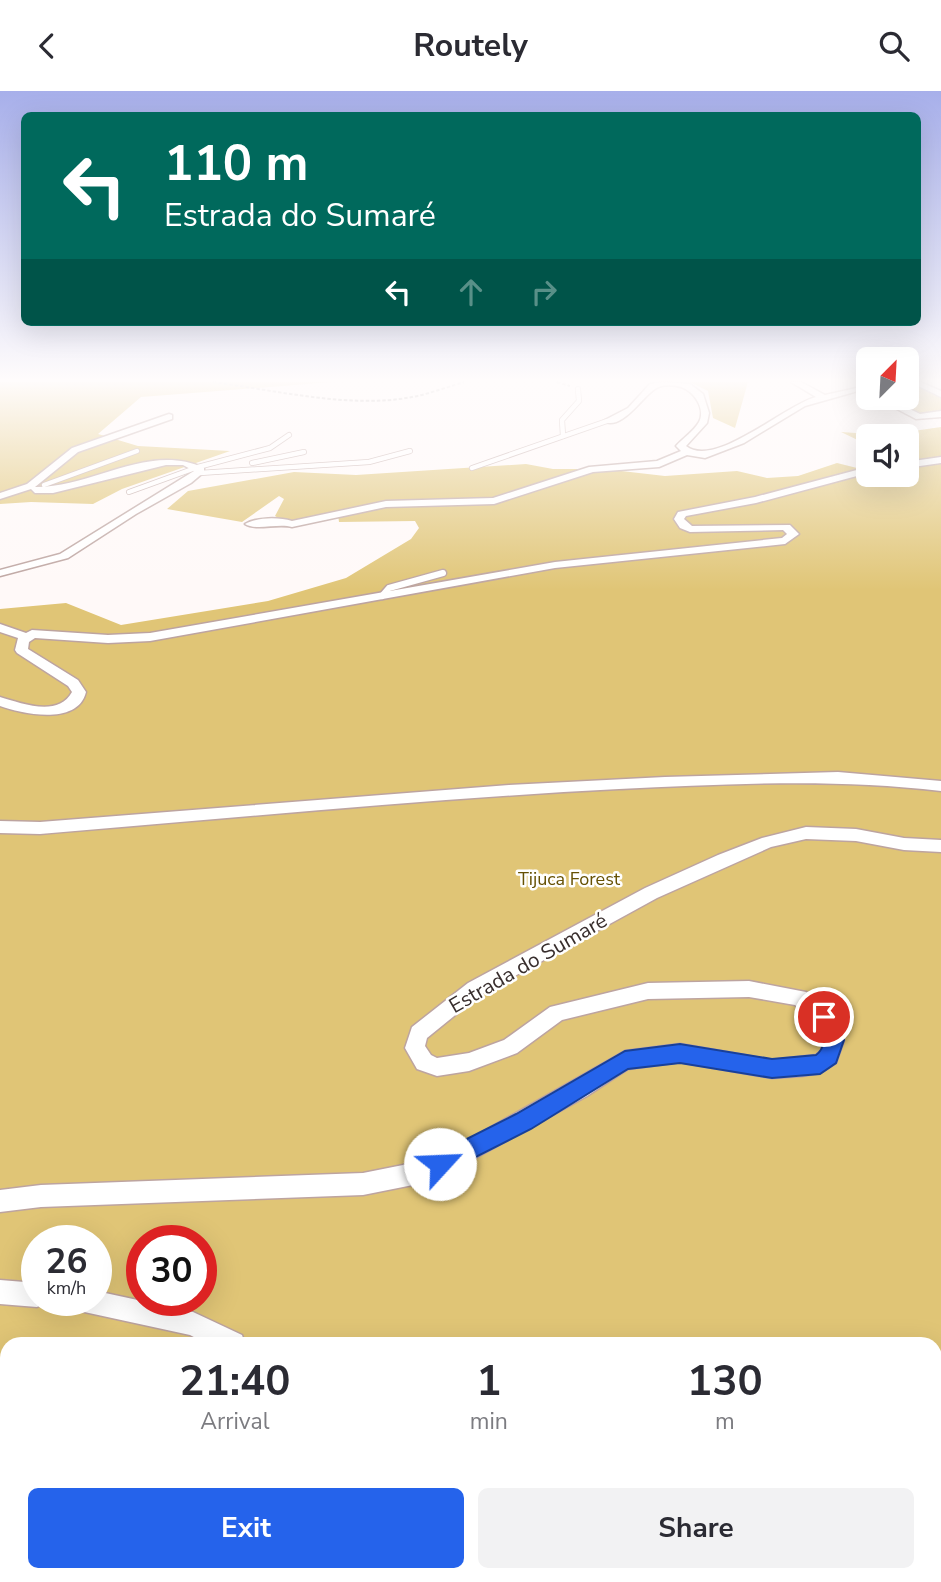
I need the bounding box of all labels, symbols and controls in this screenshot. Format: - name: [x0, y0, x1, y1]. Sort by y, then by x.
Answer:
- text: Routely: [413, 24, 528, 67]
- icon: back: [28, 27, 66, 65]
- icon: search: [875, 27, 913, 65]
- text: 110 m: [164, 130, 308, 197]
- icon: left: [49, 140, 140, 231]
- text: Estrada do Sumaré: [164, 194, 436, 237]
- icon: left: [379, 273, 417, 311]
- icon: ahead: [452, 273, 490, 311]
- icon: right: [525, 273, 563, 311]
- north arrow: [856, 347, 919, 409]
- map controls: [856, 347, 919, 487]
- button: sound: [856, 424, 919, 487]
- park label: Tijuca Forest: [518, 867, 621, 891]
- street label: Estrada do Sumaré: [444, 906, 612, 1020]
- pin: [794, 987, 854, 1047]
- icon: arrive: [805, 998, 843, 1036]
- position arrow: [403, 1127, 477, 1201]
- speed limit sign: 30: [126, 1225, 217, 1316]
- text: 26: [45, 1238, 88, 1285]
- text: km/h: [47, 1276, 86, 1300]
- text: 21:40: [179, 1353, 290, 1410]
- text: 1: [476, 1353, 501, 1410]
- text: 130: [687, 1353, 763, 1410]
- text: Arrival: [200, 1406, 269, 1437]
- text: min: [470, 1406, 508, 1437]
- text: m: [715, 1406, 735, 1437]
- button: Exit: [28, 1488, 464, 1568]
- button: Share: [478, 1488, 914, 1568]

